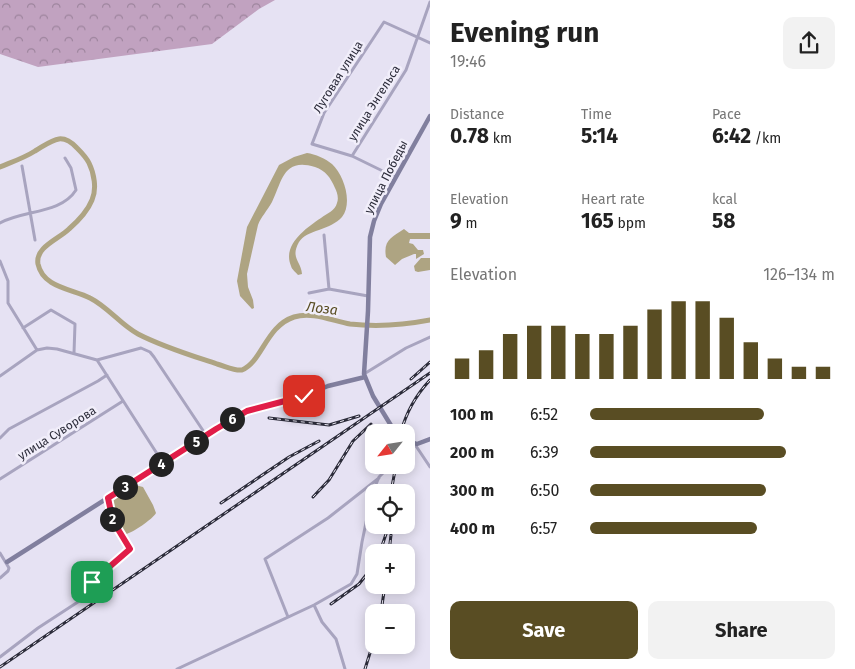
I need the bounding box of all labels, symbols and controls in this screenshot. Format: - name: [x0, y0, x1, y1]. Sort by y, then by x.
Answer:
- text: Evening run: [450, 16, 599, 49]
- button: share: [783, 17, 835, 69]
- street label: Луговая улица: [310, 38, 366, 116]
- text: 19:46: [450, 52, 486, 71]
- street label: улица Энгельса: [345, 63, 403, 143]
- text: Distance: [450, 106, 504, 123]
- text: Time: [581, 106, 612, 123]
- text: Pace: [712, 106, 741, 123]
- text: 0.78: [450, 123, 489, 149]
- text: 5:14: [581, 123, 618, 149]
- text: 6:42: [712, 123, 751, 149]
- text: km: [489, 130, 512, 147]
- text: /km: [751, 130, 781, 147]
- street label: улица Победы: [361, 138, 411, 216]
- text: Elevation: [450, 191, 509, 208]
- text: Heart rate: [581, 191, 645, 208]
- text: kcal: [712, 191, 737, 208]
- text: 9: [450, 208, 462, 234]
- text: 165: [581, 208, 614, 234]
- text: 58: [712, 208, 735, 234]
- text: m: [462, 215, 477, 232]
- text: bpm: [614, 215, 646, 232]
- text: Elevation: [450, 265, 517, 284]
- text: 126–134 m: [763, 265, 835, 284]
- water label: Лоза: [304, 298, 339, 319]
- pin: [283, 375, 325, 417]
- icon: check: [290, 382, 318, 410]
- street label: улица Суворова: [15, 403, 99, 463]
- text: 100 m: [450, 405, 493, 424]
- text: 6:52: [530, 405, 558, 424]
- pin: 6: [220, 406, 244, 432]
- text: 6: [229, 411, 236, 428]
- north arrow: [365, 424, 415, 474]
- map controls: [365, 424, 415, 654]
- pin: 5: [184, 430, 208, 454]
- text: 5: [193, 434, 200, 451]
- text: 200 m: [450, 443, 494, 462]
- text: 6:39: [530, 443, 559, 462]
- pin: 4: [148, 452, 174, 476]
- text: 4: [158, 456, 165, 473]
- pin: 3: [112, 474, 138, 500]
- text: 3: [122, 479, 129, 496]
- text: 300 m: [450, 481, 494, 500]
- text: 6:50: [530, 481, 559, 500]
- button: locate: [365, 484, 415, 534]
- pin: 2: [100, 506, 124, 532]
- text: 2: [109, 511, 116, 528]
- text: 400 m: [450, 519, 495, 538]
- text: 6:57: [530, 519, 557, 538]
- button: +: [365, 544, 415, 594]
- pin: [71, 561, 113, 603]
- icon: arrive: [78, 568, 106, 596]
- button: Save: [450, 601, 638, 659]
- button: Share: [648, 601, 835, 659]
- button: −: [365, 604, 415, 654]

